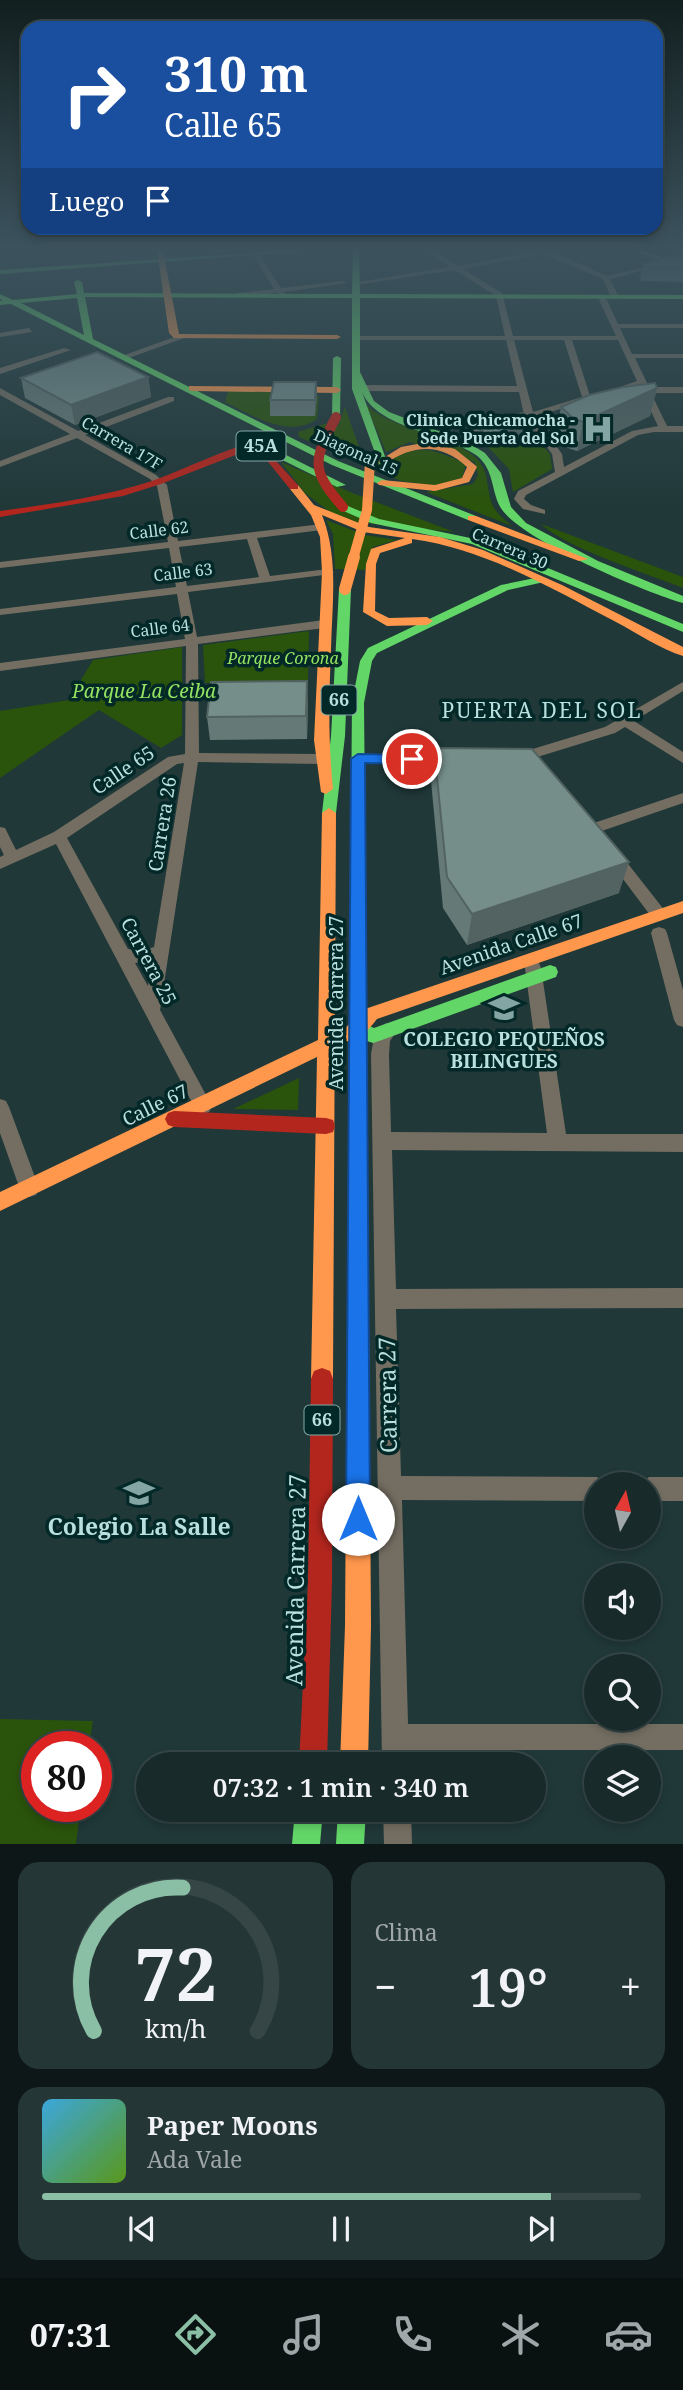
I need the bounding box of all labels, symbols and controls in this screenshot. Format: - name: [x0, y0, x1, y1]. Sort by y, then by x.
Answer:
- text: 310 m: [164, 40, 308, 106]
- icon: right: [49, 49, 140, 140]
- text: Calle 65: [164, 103, 283, 146]
- icon: arrive: [139, 182, 177, 220]
- text: Luego: [49, 183, 125, 219]
- place label: Clinica Chicamocha - Sede Puerta del Sol: [406, 409, 575, 449]
- street label: Carrera 17F: [77, 411, 167, 475]
- hospital icon: Clinica Chicamocha - Sede Puerta del Sol: [581, 412, 615, 446]
- street label: Diagonal 15: [310, 424, 402, 480]
- road number: 45A: [236, 432, 286, 461]
- street label: Calle 62: [128, 515, 190, 545]
- street label: Carrera 30: [469, 522, 552, 574]
- street label: Calle 63: [152, 557, 214, 587]
- street label: Calle 64: [129, 613, 191, 643]
- park label: Parque Corona: [226, 647, 339, 669]
- park label: Parque La Ceiba: [71, 678, 216, 704]
- road number: 66: [322, 686, 356, 714]
- district label: PUERTA DEL SOL: [441, 696, 643, 724]
- pin: [382, 729, 442, 789]
- street label: Calle 65: [87, 740, 159, 800]
- icon: arrive: [393, 740, 431, 778]
- street label: Carrera 26: [142, 775, 182, 873]
- street label: Avenida Calle 67: [436, 907, 586, 981]
- street label: Carrera 25: [115, 913, 183, 1009]
- street label: Avenida Carrera 27: [323, 916, 349, 1090]
- school or university icon: COLEGIO PEQUEÑOS BILINGUES: [487, 991, 521, 1025]
- place label: COLEGIO PEQUEÑOS BILINGUES: [403, 1026, 605, 1074]
- street label: Calle 67: [118, 1078, 192, 1132]
- street label: Carrera 27: [370, 1337, 404, 1453]
- road number: 66: [304, 1406, 340, 1434]
- north arrow: [584, 1472, 662, 1549]
- map controls: [584, 1472, 661, 1822]
- street label: Avenida Carrera 27: [277, 1474, 313, 1686]
- school or university icon: Colegio La Salle: [122, 1476, 156, 1510]
- position arrow: [321, 1482, 395, 1556]
- place label: Colegio La Salle: [47, 1510, 231, 1542]
- button: sound: [584, 1563, 661, 1640]
- button: search: [584, 1654, 661, 1731]
- speed limit sign: 80: [21, 1731, 112, 1822]
- button: layers: [584, 1745, 661, 1822]
- text: 07:32 · 1 min · 340 m: [213, 1769, 469, 1805]
- text: Clima: [375, 1916, 438, 1948]
- text: 72: [134, 1924, 216, 2023]
- text: 19°: [468, 1951, 548, 2022]
- text: −: [375, 1960, 397, 2012]
- text: +: [620, 1960, 641, 2012]
- text: km/h: [145, 2011, 206, 2045]
- text: Paper Moons: [147, 2107, 318, 2143]
- text: Ada Vale: [147, 2143, 242, 2175]
- icon: previous: [123, 2210, 161, 2248]
- icon: pause: [322, 2210, 360, 2248]
- icon: next: [522, 2210, 560, 2248]
- icon: directions: [171, 2310, 220, 2359]
- icon: music: [279, 2310, 328, 2359]
- icon: phone: [388, 2310, 437, 2359]
- icon: climate: [496, 2310, 545, 2359]
- icon: car: [604, 2310, 653, 2359]
- text: 07:31: [30, 2313, 112, 2356]

